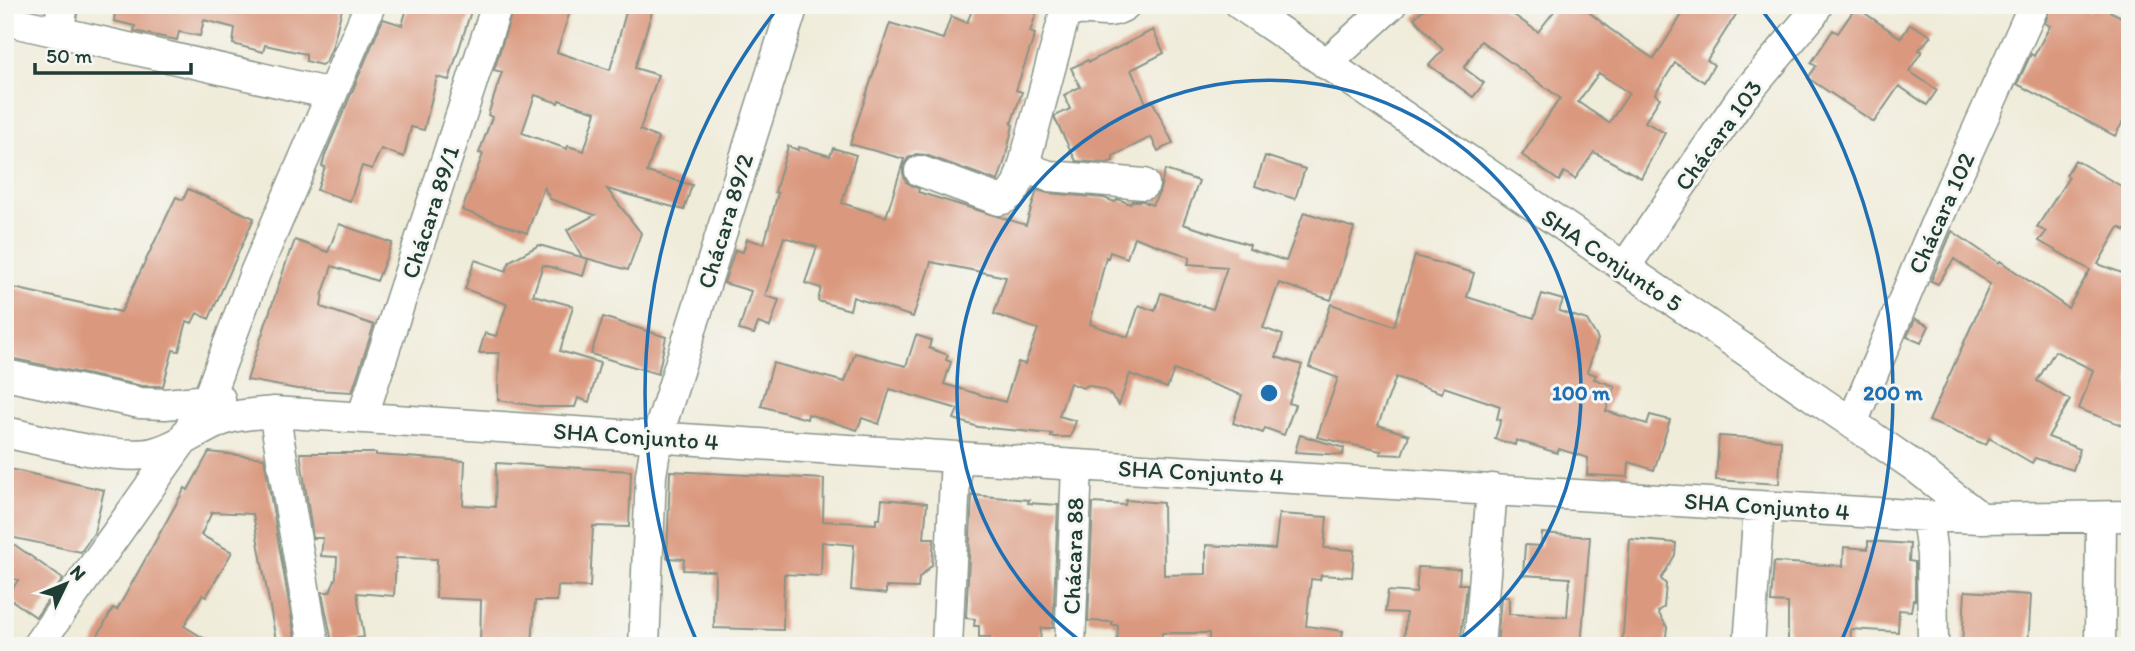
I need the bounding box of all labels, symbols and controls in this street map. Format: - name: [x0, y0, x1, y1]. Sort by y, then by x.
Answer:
- scale bar: [35, 32, 191, 76]
- text: 50 m: [46, 43, 93, 68]
- street label: Chácara 103: [1668, 74, 1768, 196]
- street label: Chácara 89/1: [395, 142, 465, 282]
- street label: Chácara 102: [1901, 148, 1981, 278]
- street label: Chácara 89/2: [691, 150, 759, 292]
- street label: SHA Conjunto 5: [1536, 202, 1688, 318]
- text: 100 m: [1552, 380, 1610, 405]
- text: 200 m: [1863, 380, 1923, 405]
- centre of rings: [1257, 381, 1281, 405]
- street label: SHA Conjunto 4: [552, 416, 720, 456]
- street label: SHA Conjunto 4: [1117, 453, 1285, 491]
- street label: SHA Conjunto 4: [1683, 486, 1851, 526]
- street label: Chácara 88: [1056, 497, 1090, 615]
- north arrow: [32, 550, 102, 620]
- text: N: [65, 560, 91, 585]

